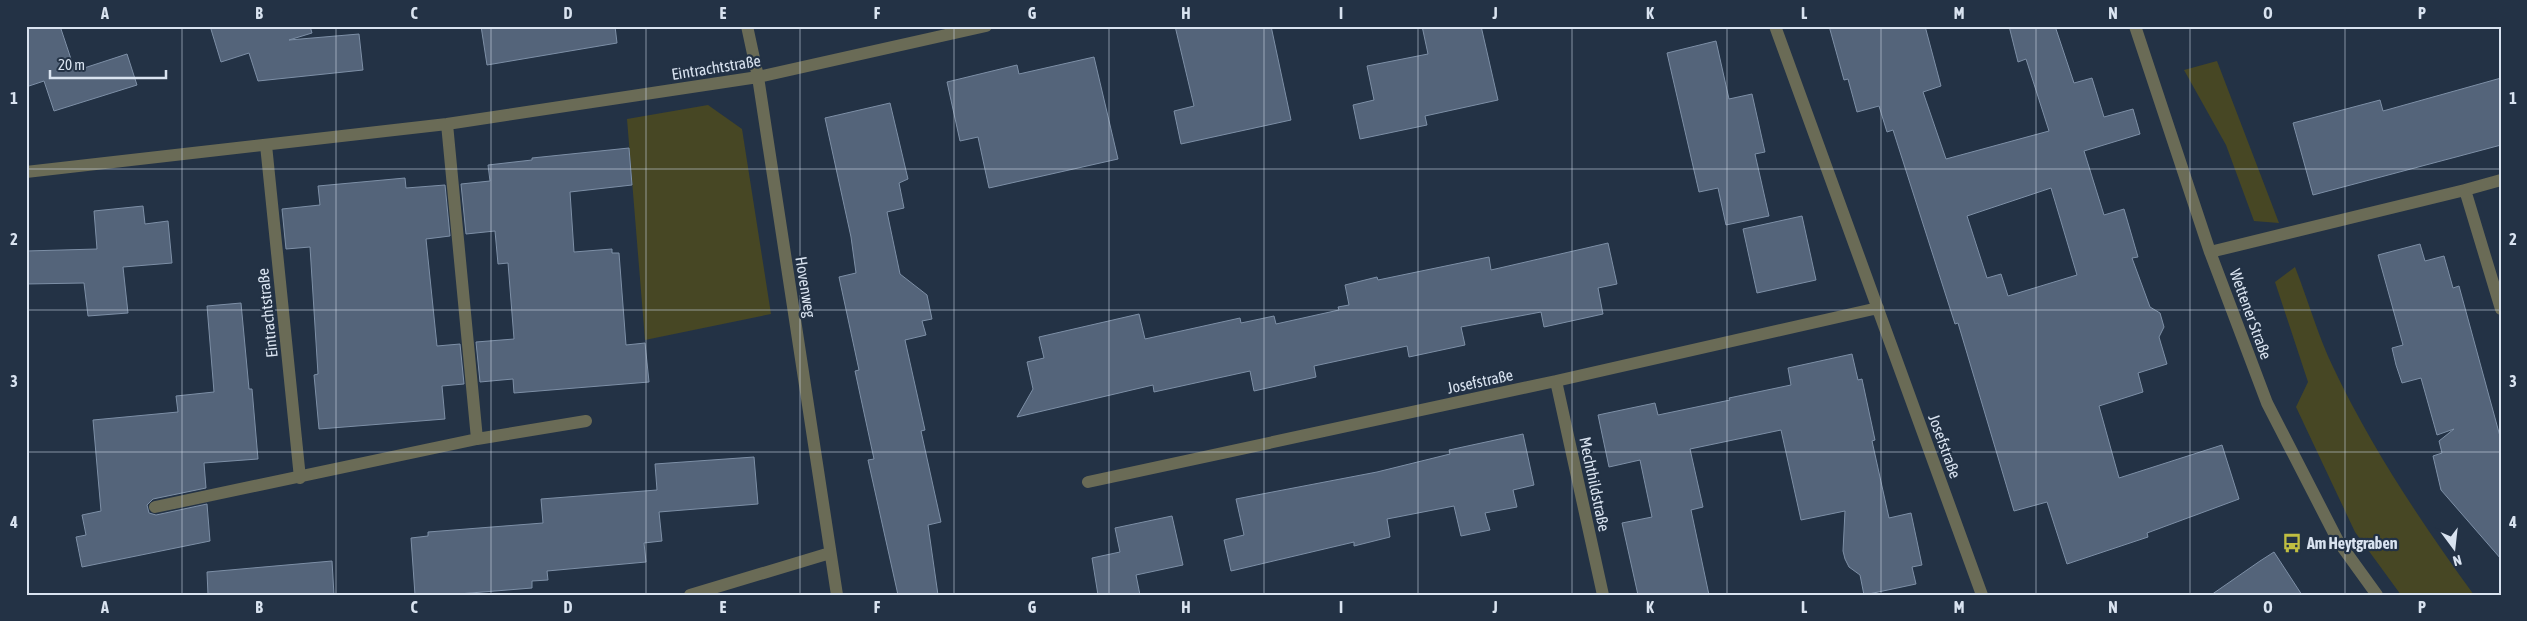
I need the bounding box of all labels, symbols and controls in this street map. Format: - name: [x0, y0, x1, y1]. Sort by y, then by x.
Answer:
- text: A: [100, 4, 109, 22]
- text: B: [255, 4, 263, 22]
- text: C: [410, 4, 418, 22]
- text: D: [564, 4, 573, 22]
- text: E: [720, 4, 727, 22]
- text: F: [874, 4, 881, 22]
- text: G: [1028, 4, 1037, 22]
- text: H: [1181, 4, 1191, 22]
- text: I: [1339, 4, 1343, 22]
- text: J: [1491, 4, 1498, 22]
- text: K: [1646, 4, 1654, 22]
- text: L: [1801, 4, 1808, 22]
- text: M: [1954, 4, 1964, 22]
- text: N: [2108, 4, 2118, 22]
- text: O: [2263, 4, 2273, 22]
- text: P: [2418, 4, 2426, 22]
- scale bar: [50, 48, 166, 80]
- street label: Eintrachtstraße: [670, 51, 762, 83]
- text: 20 m: [58, 56, 85, 73]
- text: 1: [10, 89, 18, 107]
- text: 1: [2509, 89, 2517, 107]
- text: 2: [10, 230, 18, 248]
- text: 2: [2509, 230, 2517, 248]
- street label: Hovenweg: [791, 255, 820, 319]
- street label: Wettener Straße: [2226, 266, 2276, 362]
- street label: Eintrachtstraße: [253, 267, 281, 359]
- street label: Josefstraße: [1445, 365, 1515, 397]
- text: 3: [10, 372, 18, 390]
- text: 3: [2509, 372, 2517, 390]
- street label: Josefstraße: [1925, 412, 1965, 480]
- street label: Mechthildstraße: [1576, 435, 1614, 533]
- text: 4: [9, 513, 18, 531]
- text: 4: [2508, 513, 2517, 531]
- north arrow: [2430, 524, 2480, 574]
- bus stop icon: Am Heytgraben: [2281, 532, 2303, 554]
- place label: Am Heytgraben: [2306, 534, 2398, 552]
- text: N: [2451, 552, 2463, 569]
- text: A: [100, 598, 109, 616]
- text: B: [255, 598, 263, 616]
- text: C: [410, 598, 418, 616]
- text: D: [564, 598, 573, 616]
- text: E: [720, 598, 727, 616]
- text: F: [874, 598, 881, 616]
- text: G: [1028, 598, 1037, 616]
- text: H: [1181, 598, 1191, 616]
- text: I: [1339, 598, 1343, 616]
- text: J: [1491, 598, 1498, 616]
- text: K: [1646, 598, 1654, 616]
- text: L: [1801, 598, 1808, 616]
- text: M: [1954, 598, 1964, 616]
- text: N: [2108, 598, 2118, 616]
- text: O: [2263, 598, 2273, 616]
- text: P: [2418, 598, 2426, 616]

